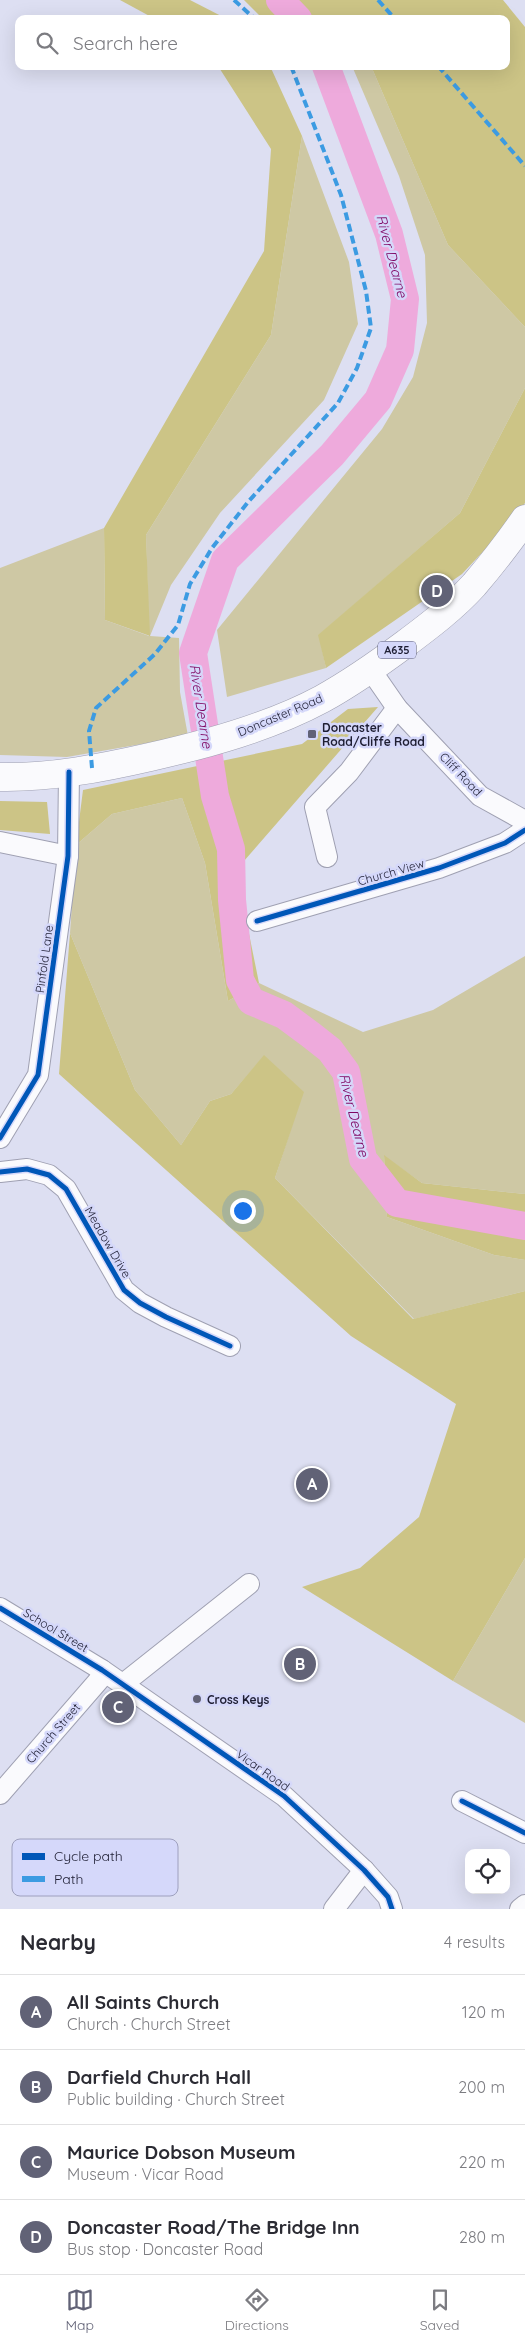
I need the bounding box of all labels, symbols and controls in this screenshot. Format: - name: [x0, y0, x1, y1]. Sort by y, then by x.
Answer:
- search box: [15, 15, 510, 70]
- icon: search: [33, 29, 61, 57]
- text: Search here: [73, 31, 178, 55]
- water label: River Dearne: [372, 213, 412, 300]
- pin: D: [421, 572, 453, 610]
- road number: A635: [378, 642, 416, 658]
- water label: River Dearne: [185, 663, 217, 750]
- street label: Doncaster Road: [235, 690, 325, 740]
- place label: Doncaster Road/Cliffe Road: [322, 720, 425, 749]
- marker: Doncaster Road/Cliffe Road: [306, 728, 318, 740]
- street label: Cliff Road: [437, 749, 485, 799]
- street label: Church View: [356, 855, 426, 889]
- street label: Pinfold Lane: [32, 924, 56, 994]
- water label: River Dearne: [335, 1072, 373, 1159]
- your location: [230, 1198, 256, 1224]
- street label: Meadow Drive: [82, 1204, 135, 1280]
- pin: A: [296, 1465, 328, 1503]
- street label: School Street: [21, 1605, 91, 1655]
- pin: B: [284, 1645, 316, 1683]
- pin: C: [102, 1688, 134, 1726]
- place label: Cross Keys: [207, 1692, 269, 1707]
- marker: Cross Keys: [191, 1693, 203, 1705]
- street label: Church Street: [23, 1700, 83, 1766]
- street label: Vicar Road: [233, 1746, 293, 1794]
- legend: [12, 1839, 178, 1896]
- text: Cycle path: [54, 1847, 123, 1865]
- map controls: [465, 1849, 510, 1894]
- button: locate: [465, 1849, 510, 1894]
- text: Path: [54, 1870, 83, 1888]
- text: Nearby: [20, 1929, 96, 1955]
- text: 4 results: [444, 1932, 505, 1952]
- text: All Saints Church: [67, 1990, 219, 2014]
- text: A: [31, 2002, 41, 2022]
- text: 120 m: [462, 2002, 505, 2022]
- text: Church · Church Street: [67, 2014, 231, 2034]
- text: Darfield Church Hall: [67, 2065, 251, 2089]
- text: B: [31, 2077, 41, 2097]
- text: 200 m: [458, 2077, 505, 2097]
- text: Public building · Church Street: [67, 2089, 285, 2109]
- text: Maurice Dobson Museum: [67, 2140, 296, 2164]
- text: C: [31, 2152, 41, 2172]
- text: 220 m: [459, 2152, 505, 2172]
- text: Museum · Vicar Road: [67, 2164, 224, 2184]
- text: Doncaster Road/The Bridge Inn: [67, 2215, 360, 2239]
- text: D: [30, 2227, 42, 2247]
- text: 280 m: [459, 2227, 505, 2247]
- text: Bus stop · Doncaster Road: [67, 2239, 263, 2259]
- tab: Map: [65, 2286, 94, 2334]
- tab: Directions: [225, 2286, 289, 2334]
- tab: Saved: [420, 2286, 460, 2334]

